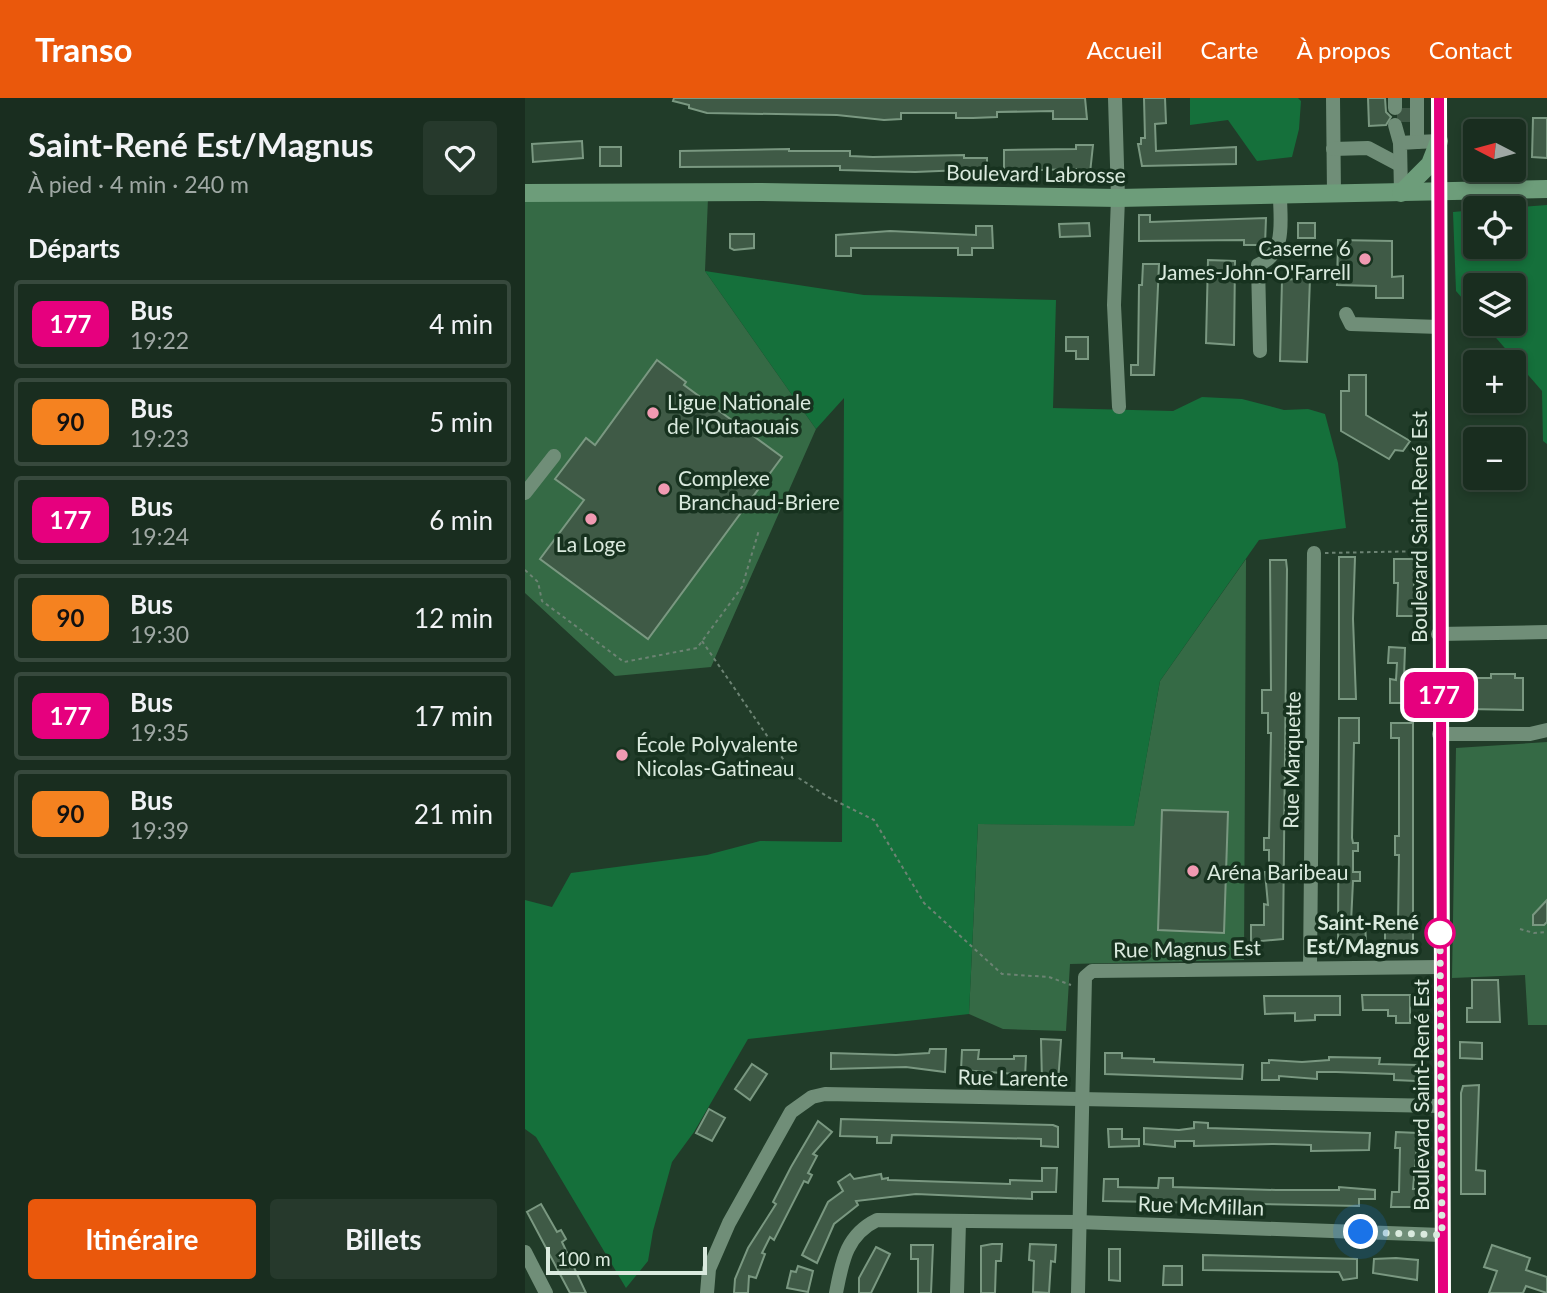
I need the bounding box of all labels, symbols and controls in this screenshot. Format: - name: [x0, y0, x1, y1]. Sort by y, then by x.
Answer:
- text: Transo: [35, 29, 132, 69]
- text: Accueil: [1086, 35, 1162, 64]
- text: Carte: [1200, 35, 1258, 64]
- text: À propos: [1296, 35, 1391, 64]
- text: Contact: [1429, 35, 1512, 64]
- north arrow: [1463, 119, 1526, 182]
- map controls: [1463, 119, 1526, 490]
- button: heart: [423, 121, 497, 195]
- text: Saint-René Est/Magnus: [28, 124, 374, 164]
- street label: Boulevard Labrosse: [946, 159, 1126, 187]
- text: À pied · 4 min · 240 m: [28, 170, 249, 198]
- button: locate: [1463, 196, 1526, 259]
- text: Départs: [28, 232, 120, 264]
- place label: Caserne 6 James-John-O'Farrell: [1159, 235, 1351, 284]
- marker: Caserne 6 James-John-O'Farrell: [1357, 251, 1373, 267]
- button: layers: [1463, 273, 1526, 336]
- text: Bus: [130, 294, 173, 326]
- text: 4 min: [429, 308, 493, 340]
- text: 177: [50, 309, 91, 338]
- text: 19:22: [130, 326, 189, 354]
- button: +: [1463, 350, 1526, 413]
- place label: Ligue Nationale de l'Outaouais: [667, 389, 811, 438]
- text: Bus: [130, 392, 173, 424]
- marker: Ligue Nationale de l'Outaouais: [645, 405, 661, 421]
- text: 5 min: [429, 406, 493, 438]
- text: 90: [57, 407, 84, 436]
- street label: Boulevard Saint-René Est: [1406, 410, 1431, 643]
- text: 19:23: [130, 424, 189, 452]
- button: −: [1463, 427, 1526, 490]
- place label: Complexe Branchaud-Briere: [678, 465, 840, 514]
- marker: Complexe Branchaud-Briere: [656, 481, 672, 497]
- text: Bus: [130, 490, 173, 522]
- text: 6 min: [429, 504, 493, 536]
- text: 177: [50, 505, 91, 534]
- marker: La Loge: [583, 511, 599, 527]
- text: 19:24: [130, 522, 189, 550]
- place label: La Loge: [556, 531, 626, 556]
- text: Bus: [130, 588, 173, 620]
- text: 12 min: [414, 602, 493, 634]
- text: 90: [57, 603, 84, 632]
- text: 19:30: [130, 620, 189, 648]
- line badge: 177: [1399, 672, 1479, 718]
- text: 177: [1418, 680, 1460, 709]
- text: Bus: [130, 686, 173, 718]
- street label: Rue Marquette: [1277, 691, 1305, 829]
- text: 17 min: [414, 700, 493, 732]
- text: 177: [50, 701, 91, 730]
- text: 19:35: [130, 718, 189, 746]
- place label: École Polyvalente Nicolas-Gatineau: [636, 731, 798, 780]
- marker: École Polyvalente Nicolas-Gatineau: [614, 747, 630, 763]
- text: Bus: [130, 784, 173, 816]
- text: 21 min: [414, 798, 493, 830]
- text: 90: [57, 799, 84, 828]
- text: 19:39: [130, 816, 189, 844]
- place label: Aréna Baribeau: [1207, 859, 1349, 884]
- marker: Aréna Baribeau: [1185, 863, 1201, 879]
- place label: Saint-René Est/Magnus: [1306, 909, 1419, 958]
- marker: Saint-René Est/Magnus: [1425, 918, 1455, 948]
- street label: Rue Magnus Est: [1113, 934, 1262, 962]
- street label: Boulevard Saint-René Est: [1408, 978, 1433, 1211]
- street label: Rue Larente: [958, 1064, 1068, 1090]
- street label: Rue McMillan: [1137, 1190, 1265, 1220]
- button: Itinéraire: [28, 1199, 256, 1279]
- button: Billets: [270, 1199, 497, 1279]
- your location: [1343, 1214, 1378, 1249]
- scale bar: [546, 1244, 707, 1276]
- text: 100 m: [557, 1247, 611, 1270]

